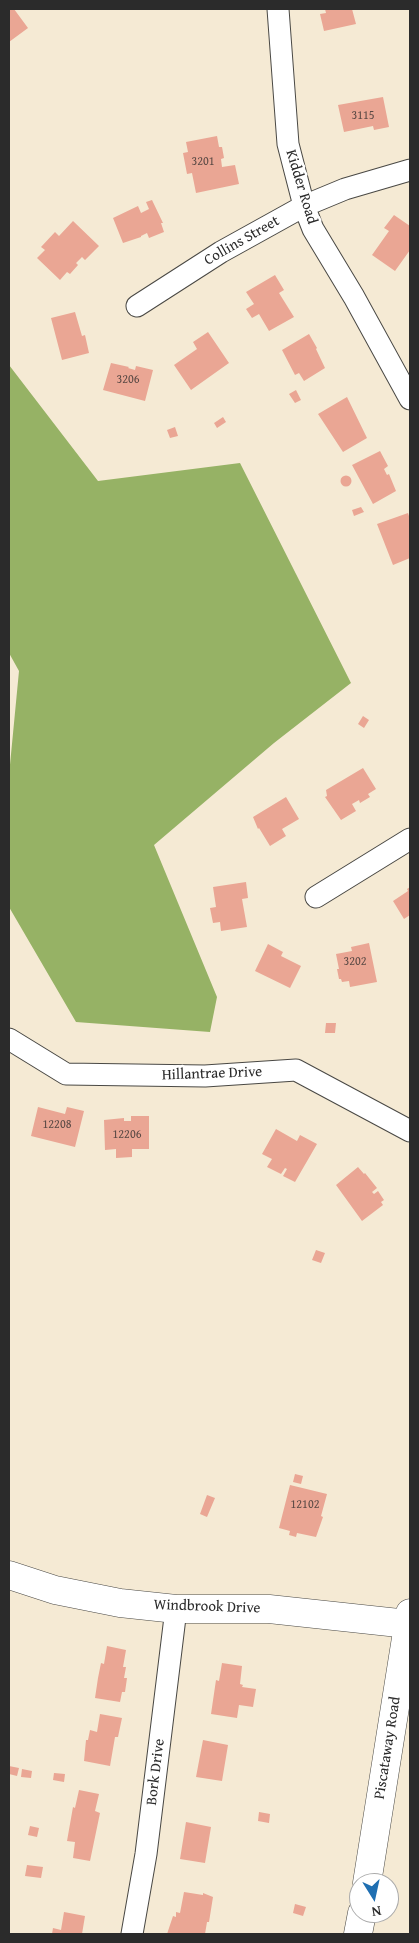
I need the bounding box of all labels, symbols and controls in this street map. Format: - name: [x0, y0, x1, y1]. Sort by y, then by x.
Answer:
- house number: 3115: [351, 109, 375, 123]
- street label: Kidder Road: [281, 148, 321, 226]
- house number: 3201: [191, 155, 215, 169]
- street label: Collins Street: [201, 212, 283, 270]
- house number: 3206: [116, 373, 140, 387]
- house number: 3202: [343, 955, 367, 969]
- street label: Hillantrae Drive: [161, 1063, 263, 1085]
- house number: 12208: [43, 1118, 71, 1132]
- house number: 12206: [113, 1128, 141, 1142]
- house number: 12102: [291, 1498, 319, 1512]
- street label: Windbrook Drive: [153, 1596, 261, 1618]
- street label: Piscataway Road: [371, 1695, 405, 1801]
- street label: Bork Drive: [143, 1738, 169, 1806]
- north arrow: [349, 1873, 399, 1923]
- text: N: [370, 1901, 383, 1922]

